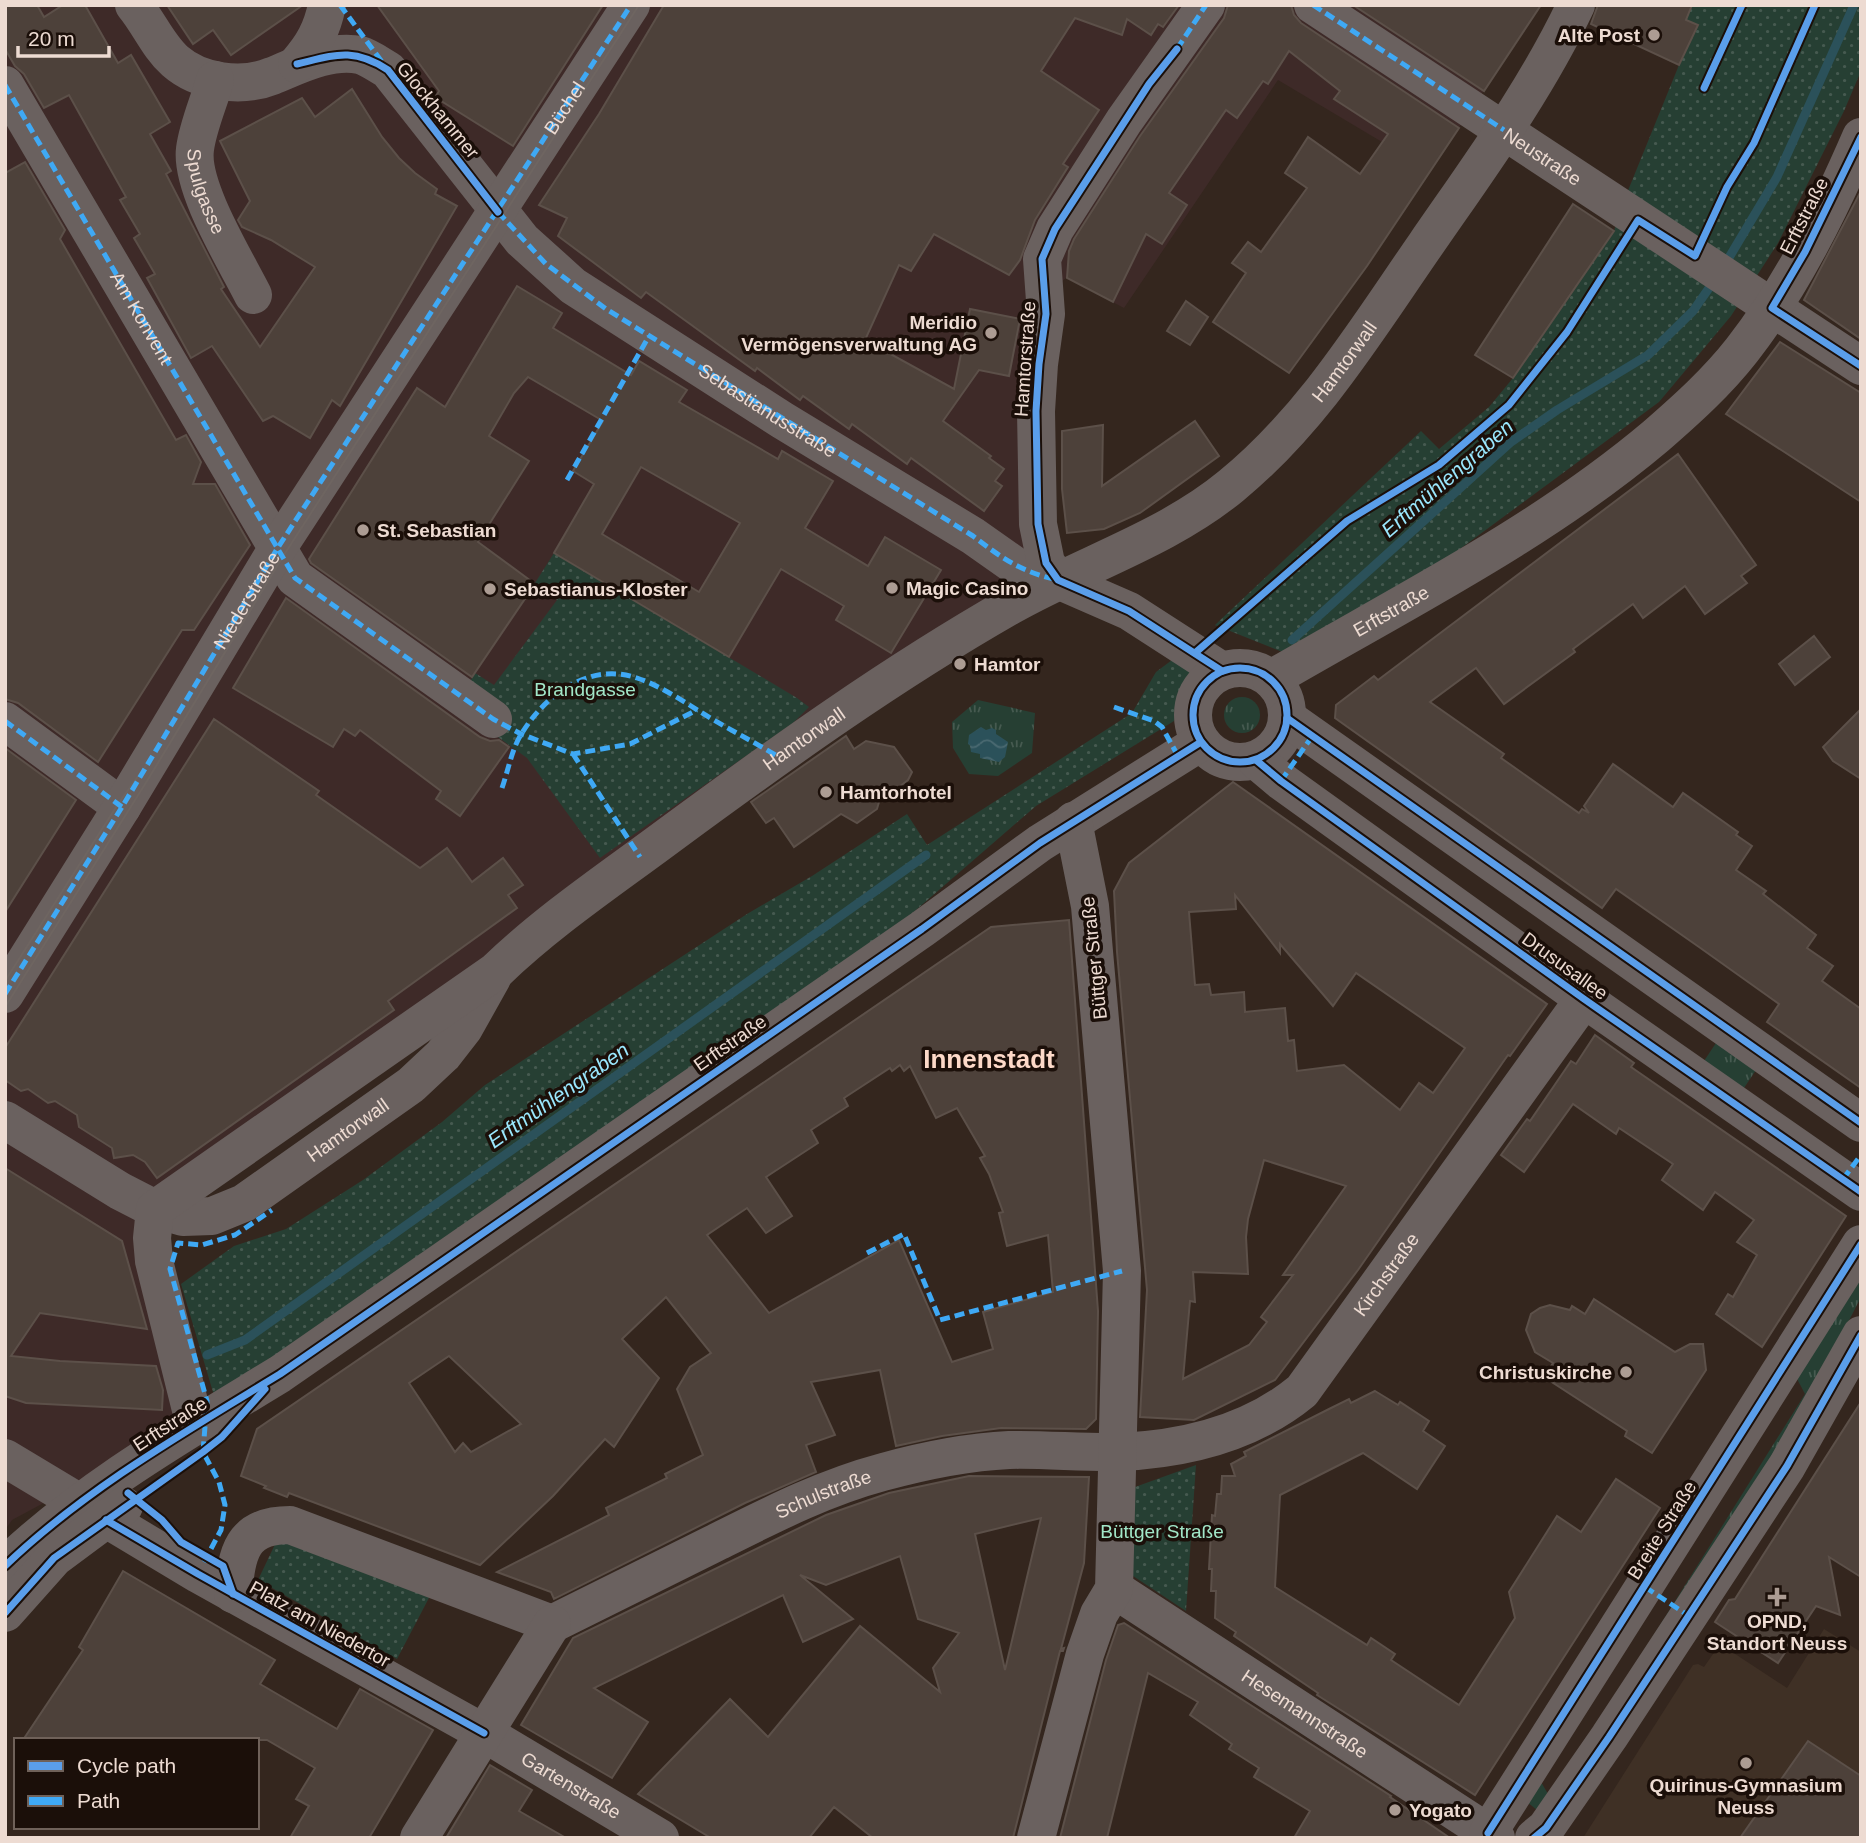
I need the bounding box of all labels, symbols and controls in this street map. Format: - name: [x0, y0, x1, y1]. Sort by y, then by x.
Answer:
- scale bar: [18, 14, 108, 58]
- place label: Alte Post: [1558, 25, 1641, 46]
- text: 20 m: [28, 27, 75, 50]
- marker: Alte Post: [1646, 27, 1662, 43]
- street label: Glockhammer: [393, 57, 484, 163]
- street label: Büchel: [539, 78, 589, 138]
- street label: Neustraße: [1500, 123, 1585, 189]
- street label: Spulgasse: [184, 149, 230, 237]
- street label: Erftstraße: [1776, 174, 1832, 258]
- street label: Am Konvent: [107, 268, 178, 368]
- street label: Hamtorstraße: [1010, 300, 1040, 418]
- place label: Meridio Vermögensverwaltung AG: [741, 312, 977, 355]
- street label: Hamtorwall: [1307, 317, 1381, 406]
- marker: Meridio Vermögensverwaltung AG: [983, 325, 999, 341]
- street label: Sebastianusstraße: [695, 359, 840, 461]
- water label: Erftmühlengraben: [1376, 415, 1518, 541]
- place label: St. Sebastian: [377, 520, 496, 541]
- marker: St. Sebastian: [355, 522, 371, 538]
- street label: Niederstraße: [209, 548, 284, 653]
- place label: Magic Casino: [906, 578, 1028, 599]
- place label: Sebastianus-Kloster: [504, 579, 688, 600]
- marker: Magic Casino: [884, 580, 900, 596]
- marker: Sebastianus-Kloster: [482, 581, 498, 597]
- street label: Erftstraße: [1349, 581, 1432, 640]
- place label: Hamtor: [974, 654, 1041, 675]
- marker: Hamtor: [952, 656, 968, 672]
- park label: Brandgasse: [534, 679, 636, 700]
- street label: Hamtorwall: [759, 703, 849, 774]
- place label: Hamtorhotel: [840, 782, 952, 803]
- marker: Hamtorhotel: [818, 784, 834, 800]
- street label: Büttger Straße: [1077, 895, 1111, 1021]
- street label: Drususallee: [1518, 928, 1612, 1004]
- street label: Erftstraße: [690, 1010, 770, 1076]
- water label: Erftmühlengraben: [483, 1038, 633, 1152]
- district label: Innenstadt: [923, 1044, 1055, 1074]
- street label: Hamtorwall: [303, 1094, 392, 1166]
- street label: Kirchstraße: [1349, 1229, 1423, 1320]
- place label: Christuskirche: [1479, 1362, 1612, 1383]
- marker: Christuskirche: [1618, 1364, 1634, 1380]
- street label: Erftstraße: [129, 1392, 211, 1456]
- street label: Schulstraße: [772, 1465, 874, 1522]
- street label: Breite Straße: [1623, 1477, 1701, 1583]
- park label: Büttger Straße: [1100, 1521, 1224, 1542]
- street label: Platz am Niedertor: [246, 1577, 394, 1672]
- marker: OPND, Standort Neuss: [1767, 1587, 1787, 1607]
- place label: OPND, Standort Neuss: [1707, 1611, 1847, 1654]
- street label: Hesemannstraße: [1238, 1665, 1372, 1762]
- legend: [14, 1738, 259, 1829]
- street label: Gartenstraße: [518, 1747, 625, 1823]
- text: Cycle path: [77, 1754, 176, 1777]
- marker: Quirinus-Gymnasium Neuss: [1738, 1755, 1754, 1771]
- place label: Quirinus-Gymnasium Neuss: [1649, 1775, 1843, 1818]
- text: Path: [77, 1789, 120, 1812]
- place label: Yogato: [1409, 1800, 1472, 1821]
- marker: Yogato: [1387, 1802, 1403, 1818]

